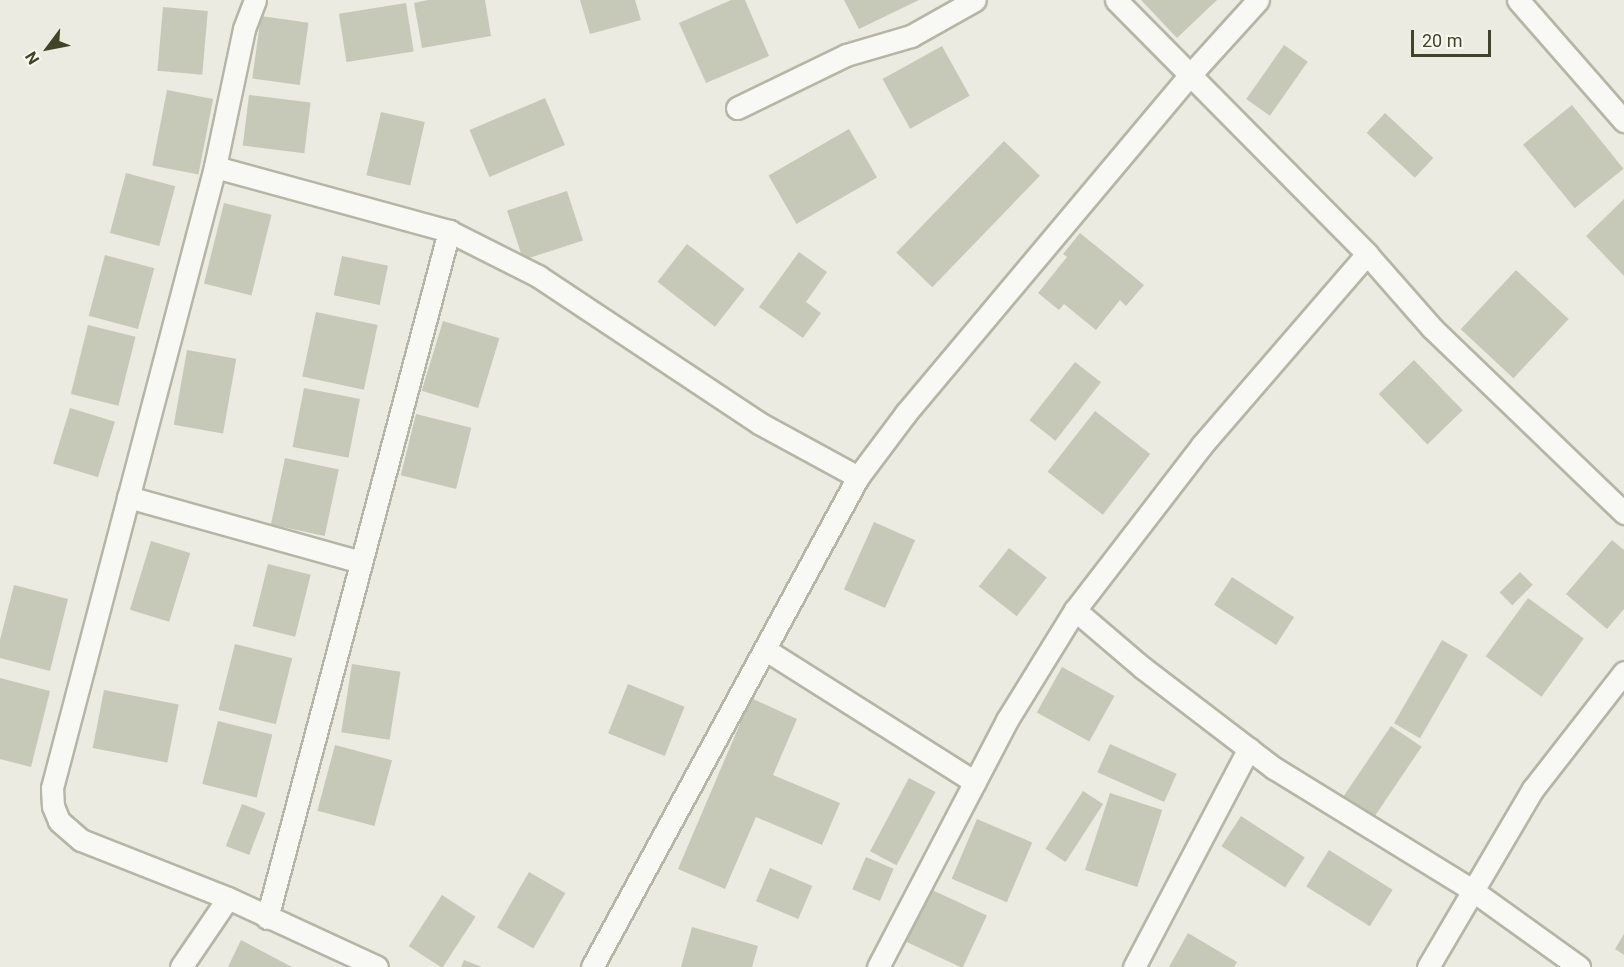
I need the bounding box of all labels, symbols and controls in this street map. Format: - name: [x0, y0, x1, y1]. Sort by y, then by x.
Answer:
- north arrow: [18, 18, 78, 78]
- scale bar: [1414, 18, 1494, 56]
- text: 20 m: [1422, 30, 1462, 51]
- text: N: [21, 48, 43, 68]

